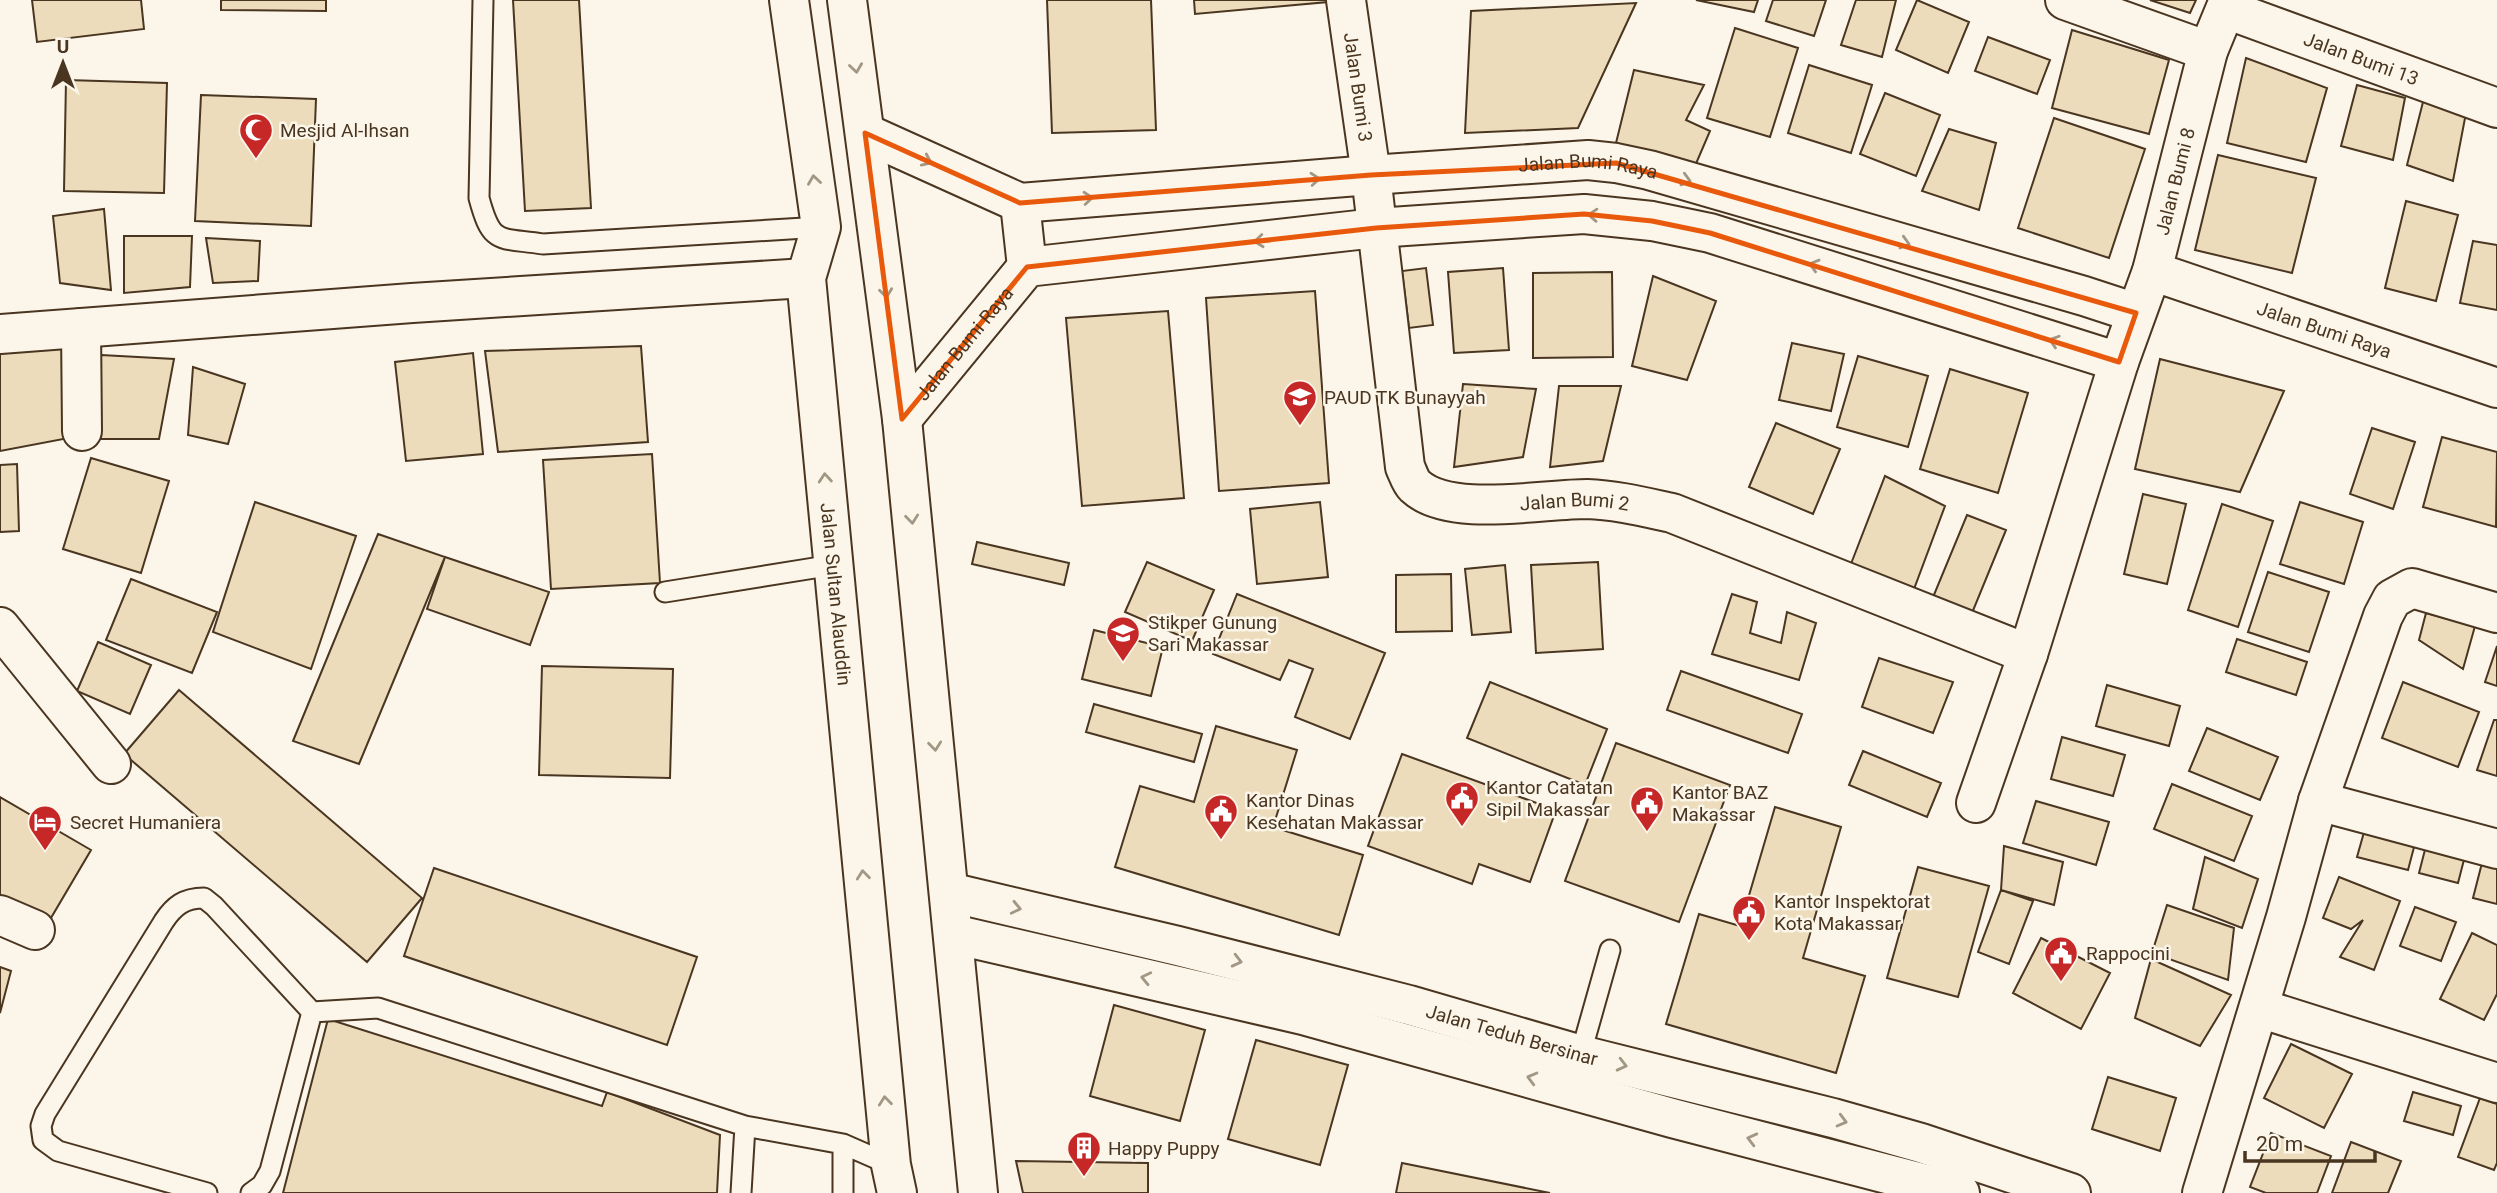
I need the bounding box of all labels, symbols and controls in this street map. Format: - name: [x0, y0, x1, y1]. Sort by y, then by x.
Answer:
- street label: Jalan Bumi 13: [2301, 27, 2422, 90]
- north arrow: [28, 28, 98, 98]
- street label: Jalan Bumi 3: [1339, 31, 1378, 143]
- text: U: [57, 35, 69, 58]
- one-way arrow: [848, 62, 863, 74]
- mosque icon: Mesjid Al-Ihsan: [237, 111, 275, 160]
- place label: Mesjid Al-Ihsan: [280, 119, 410, 142]
- street label: Jalan Bumi 8: [2150, 125, 2200, 237]
- street label: Jalan Bumi Raya: [1517, 148, 1660, 183]
- one-way arrow: [920, 153, 932, 167]
- one-way arrow: [1310, 172, 1321, 187]
- one-way arrow: [1680, 172, 1692, 187]
- one-way arrow: [807, 174, 822, 186]
- one-way arrow: [1083, 191, 1094, 206]
- one-way arrow: [1587, 208, 1598, 223]
- one-way arrow: [1253, 233, 1265, 248]
- one-way arrow: [1899, 235, 1911, 249]
- one-way arrow: [1808, 258, 1820, 273]
- street label: Jalan Bumi Raya: [911, 282, 1018, 405]
- one-way arrow: [878, 287, 893, 299]
- street label: Jalan Bumi Raya: [2254, 296, 2395, 363]
- one-way arrow: [2048, 335, 2061, 349]
- school or university icon: PAUD TK Bunayyah: [1281, 378, 1319, 427]
- place label: PAUD TK Bunayyah: [1324, 386, 1486, 409]
- one-way arrow: [818, 472, 833, 483]
- street label: Jalan Bumi 2: [1519, 487, 1631, 515]
- street label: Jalan Sultan Alauddin: [816, 502, 857, 687]
- one-way arrow: [904, 514, 919, 525]
- place label: Stikper Gunung Sari Makassar: [1148, 611, 1277, 656]
- school or university icon: Stikper Gunung Sari Makassar: [1104, 614, 1142, 663]
- one-way arrow: [927, 740, 942, 751]
- place label: Kantor Catatan Sipil Makassar: [1486, 776, 1613, 821]
- public building icon: Kantor Catatan Sipil Makassar: [1443, 779, 1481, 828]
- place label: Kantor BAZ Makassar: [1672, 781, 1768, 826]
- public building icon: Kantor BAZ Makassar: [1628, 784, 1666, 833]
- place label: Kantor Dinas Kesehatan Makassar: [1246, 789, 1424, 834]
- public building icon: Kantor Dinas Kesehatan Makassar: [1202, 792, 1240, 841]
- hotel icon: Secret Humaniera: [26, 803, 64, 852]
- place label: Secret Humaniera: [70, 811, 221, 834]
- one-way arrow: [856, 869, 871, 880]
- place label: Kantor Inspektorat Kota Makassar: [1774, 890, 1930, 935]
- public building icon: Kantor Inspektorat Kota Makassar: [1730, 893, 1768, 942]
- one-way arrow: [1009, 899, 1021, 914]
- public building icon: Rappocini: [2042, 934, 2080, 983]
- place label: Rappocini: [2086, 942, 2170, 965]
- one-way arrow: [1230, 953, 1242, 967]
- one-way arrow: [1140, 972, 1152, 986]
- street label: Jalan Teduh Bersinar: [1424, 999, 1601, 1070]
- one-way arrow: [1616, 1057, 1628, 1071]
- one-way arrow: [1527, 1071, 1539, 1086]
- one-way arrow: [878, 1095, 893, 1106]
- one-way arrow: [1836, 1113, 1848, 1127]
- scale bar: [2245, 1120, 2374, 1164]
- building icon: Happy Puppy: [1065, 1129, 1103, 1178]
- text: 20 m: [2256, 1132, 2303, 1156]
- one-way arrow: [1746, 1133, 1758, 1147]
- place label: Happy Puppy: [1108, 1137, 1220, 1160]

